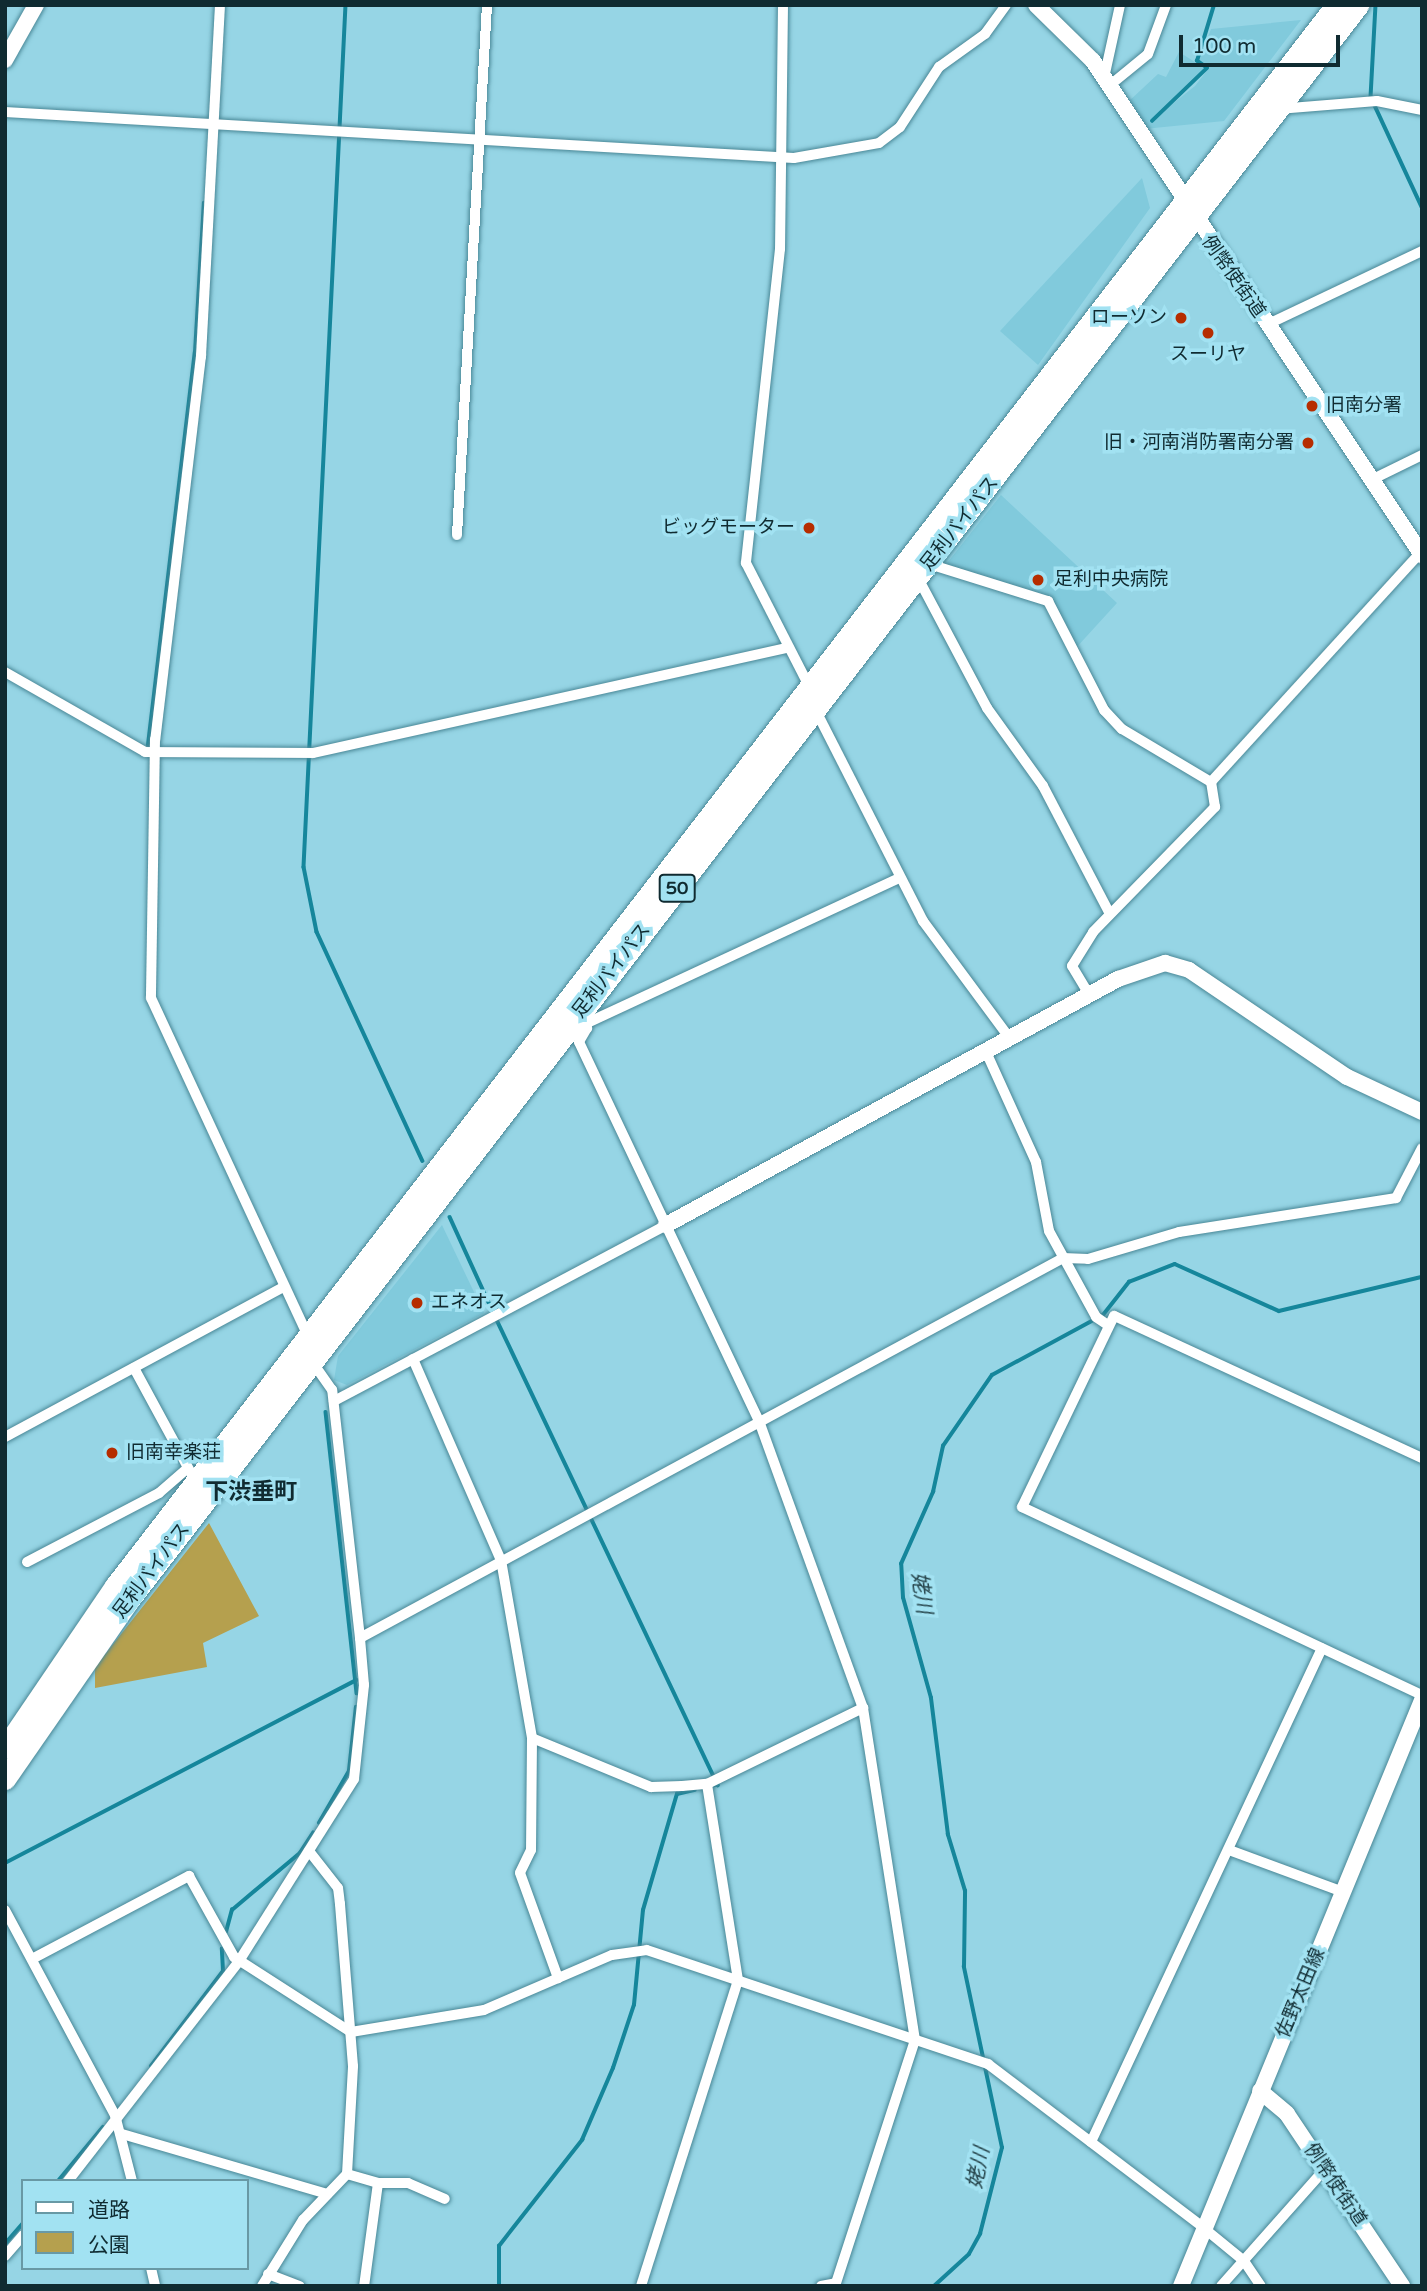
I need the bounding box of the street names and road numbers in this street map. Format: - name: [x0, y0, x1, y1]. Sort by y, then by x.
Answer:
- street label: 例幣使街道: [1196, 232, 1270, 322]
- street label: 足利バイパス: [916, 472, 1004, 576]
- road number: 50: [658, 874, 696, 903]
- street label: 足利バイパス: [568, 919, 656, 1023]
- street label: 足利バイパス: [109, 1519, 195, 1623]
- street label: 佐野太田線: [1272, 1945, 1330, 2041]
- street label: 例幣使街道: [1299, 2139, 1371, 2231]

